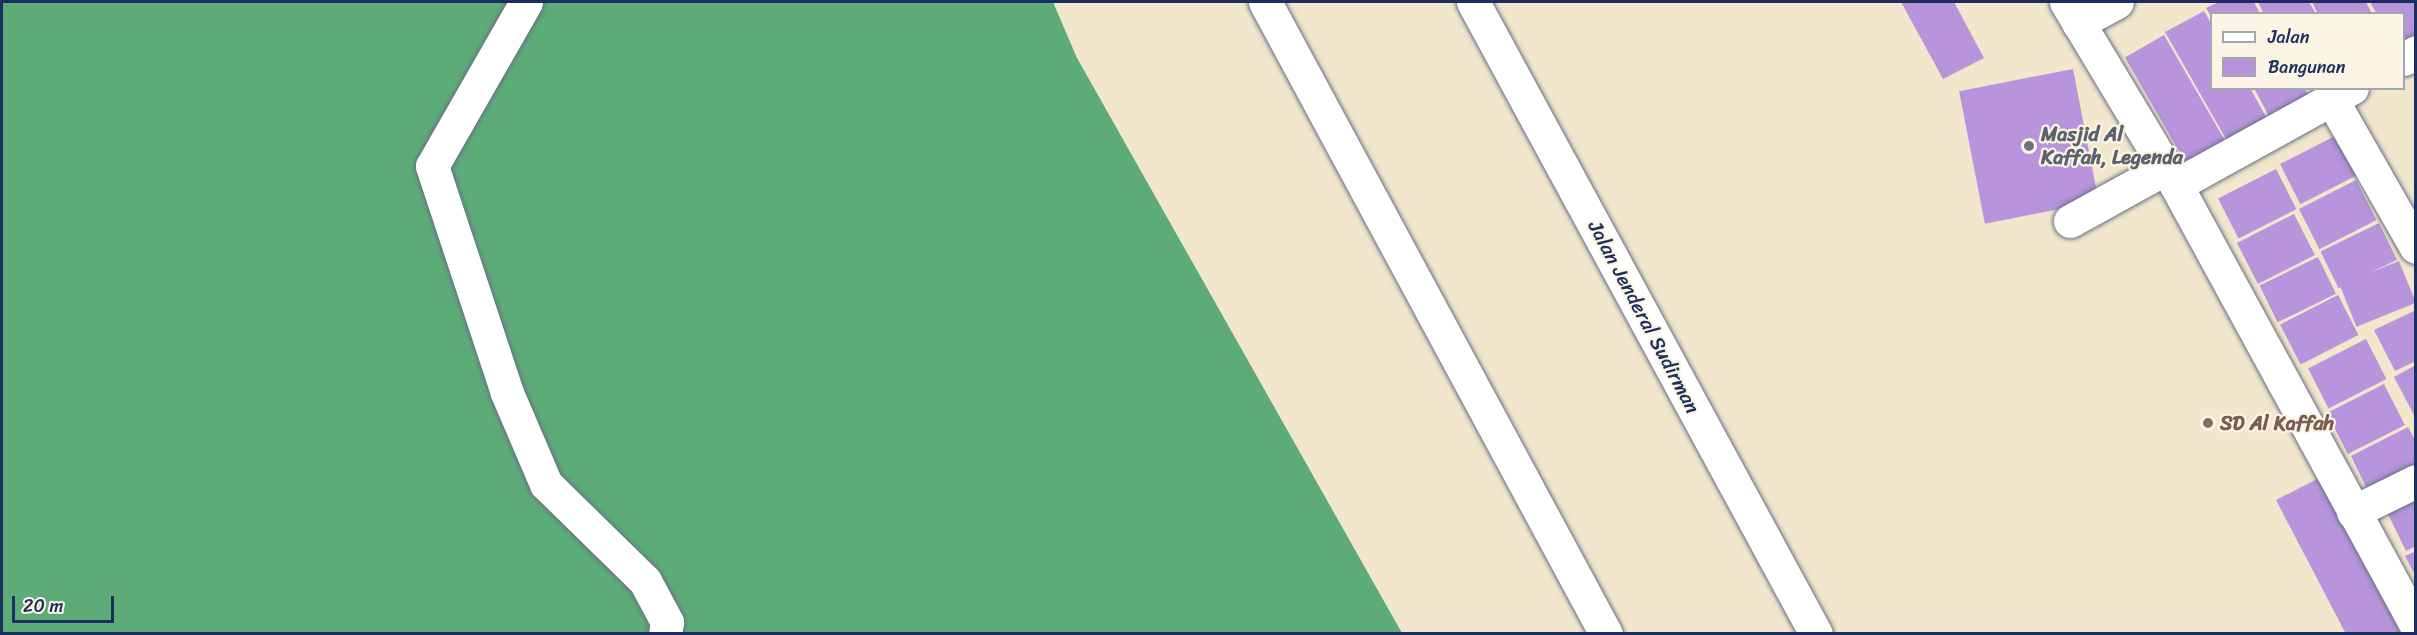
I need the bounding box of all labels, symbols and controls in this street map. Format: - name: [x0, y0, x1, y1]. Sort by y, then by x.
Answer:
- legend: [2210, 12, 2405, 90]
- text: Jalan: [2268, 21, 2309, 53]
- text: Bangunan: [2268, 51, 2345, 83]
- place label: Masjid Al Kaffah, Legenda: [2041, 122, 2183, 169]
- marker: Masjid Al Kaffah, Legenda: [2022, 139, 2036, 153]
- street label: Jalan Jenderal Sudirman: [1583, 216, 1705, 418]
- place label: SD Al Kaffah: [2220, 411, 2334, 435]
- marker: SD Al Kaffah: [2201, 416, 2215, 430]
- scale bar: [15, 584, 117, 622]
- text: 20 m: [23, 590, 63, 622]

